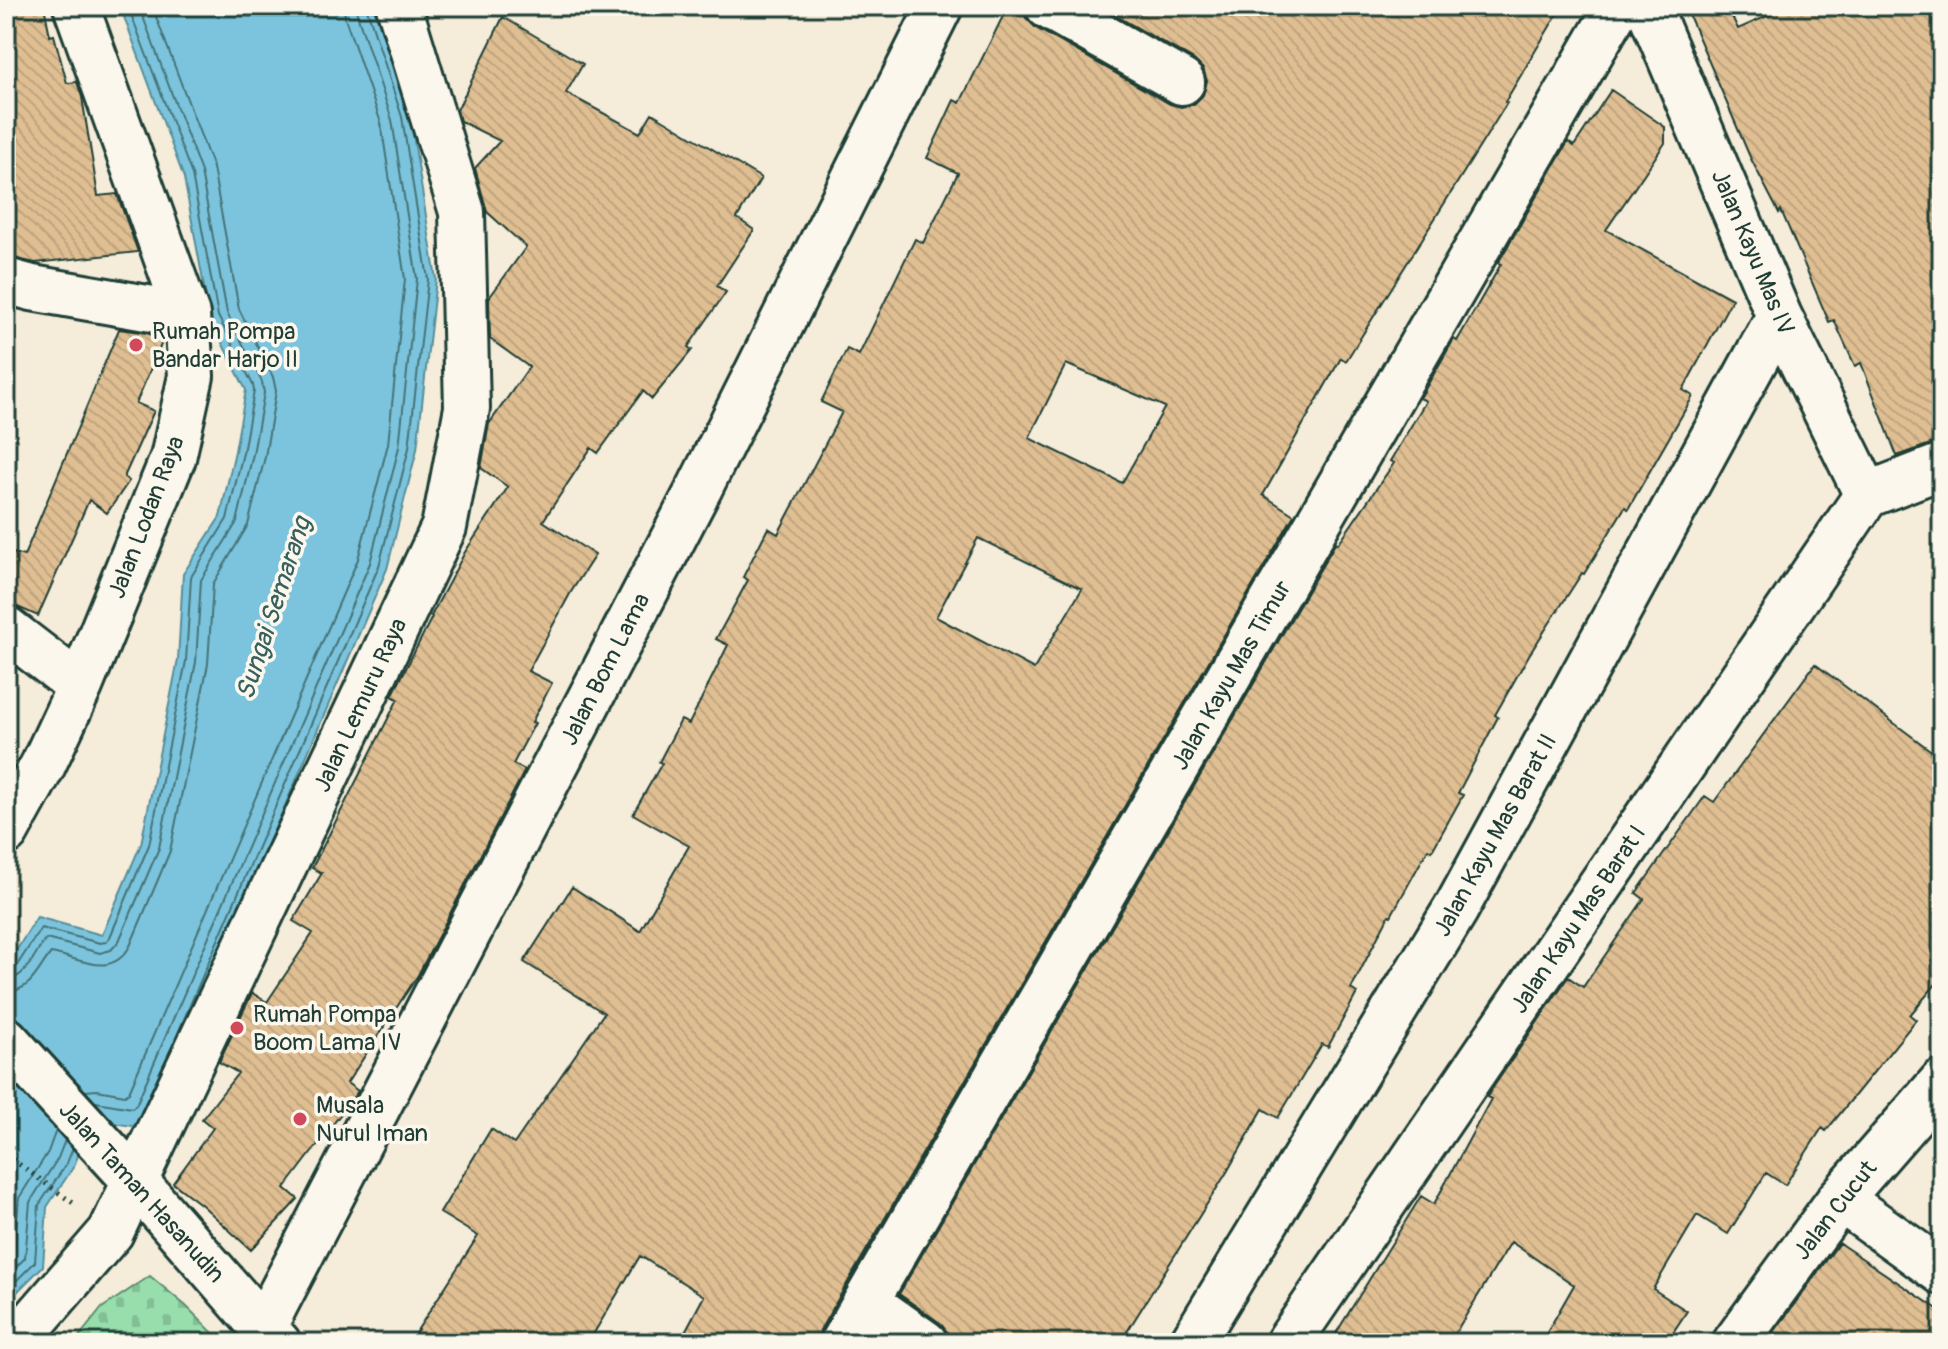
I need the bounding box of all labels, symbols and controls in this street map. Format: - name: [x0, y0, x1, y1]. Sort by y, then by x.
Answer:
- street label: Jalan Kayu Mas IV: [1705, 165, 1800, 339]
- place label: Rumah Pompa Bandar Harjo II: [152, 317, 298, 374]
- marker: Rumah Pompa Bandar Harjo II: [127, 336, 145, 354]
- street label: Jalan Lodan Raya: [102, 432, 191, 602]
- water label: Sungai Semarang: [229, 511, 319, 703]
- street label: Jalan Kayu Mas Timur: [1165, 575, 1298, 775]
- street label: Jalan Bom Lama: [555, 588, 656, 750]
- street label: Jalan Lemuru Raya: [307, 614, 413, 797]
- street label: Jalan Kayu Mas Barat II: [1428, 729, 1563, 942]
- street label: Jalan Kayu Mas Barat I: [1505, 820, 1652, 1019]
- place label: Rumah Pompa Boom Lama IV: [253, 1000, 402, 1057]
- marker: Rumah Pompa Boom Lama IV: [228, 1019, 246, 1037]
- place label: Musala Nurul Iman: [316, 1091, 428, 1148]
- street label: Jalan Taman Hasanudin: [53, 1096, 231, 1289]
- marker: Musala Nurul Iman: [291, 1110, 309, 1128]
- street label: Jalan Cucut: [1788, 1154, 1883, 1266]

